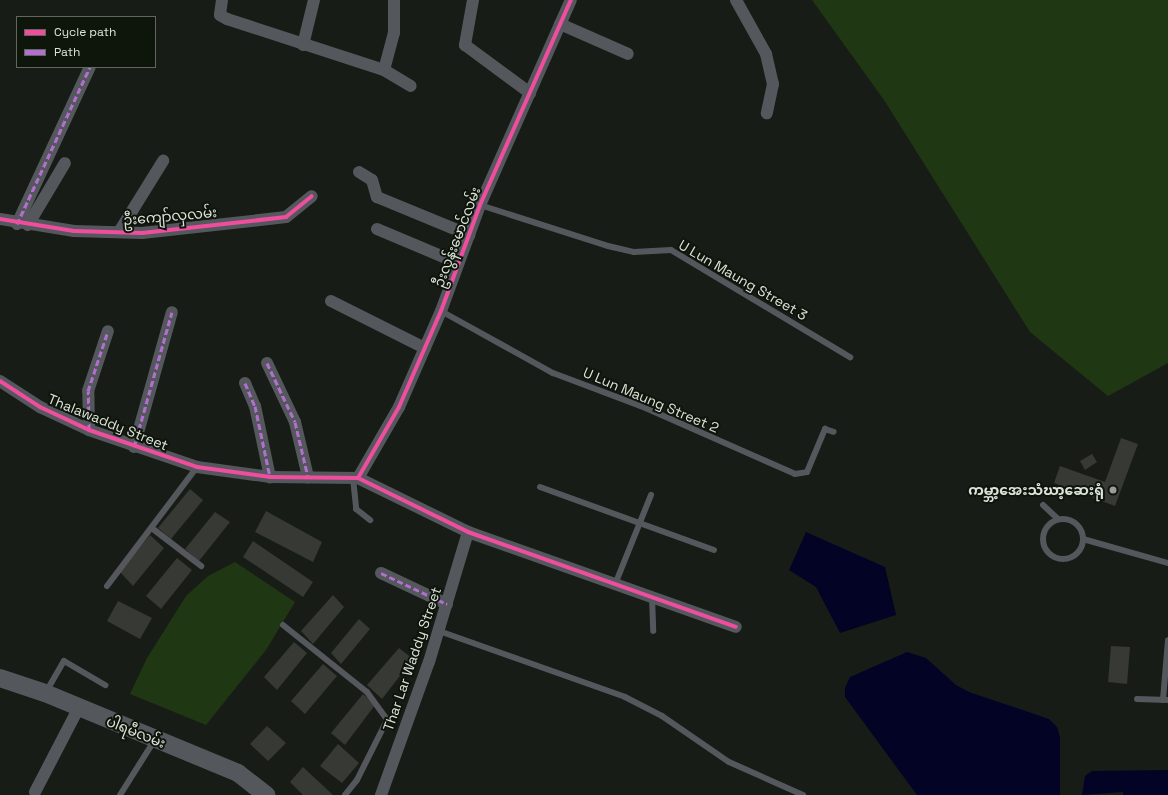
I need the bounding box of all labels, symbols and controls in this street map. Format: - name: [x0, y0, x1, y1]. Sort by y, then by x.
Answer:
- legend: [16, 16, 156, 68]
- text: Cycle path: [54, 24, 116, 40]
- text: Path: [54, 44, 80, 60]
- street label: ဦးလွန်းမောင်လမ်း: [430, 184, 484, 290]
- street label: ဦးကျော်လှလမ်း: [122, 204, 218, 228]
- street label: U Lun Maung Street 3: [676, 236, 810, 324]
- street label: U Lun Maung Street 2: [581, 364, 721, 436]
- street label: Thalawaddy Street: [45, 390, 171, 454]
- place label: ကမ္ဘာ့အေးသံဃာ့ဆေးရုံ: [968, 482, 1104, 498]
- marker: ကမ္ဘာ့အေးသံဃာ့ဆေးရုံ: [1107, 484, 1119, 496]
- street label: Thar Lar Waddy Street: [379, 585, 445, 733]
- street label: ပါရမီလမ်း: [104, 713, 168, 751]

